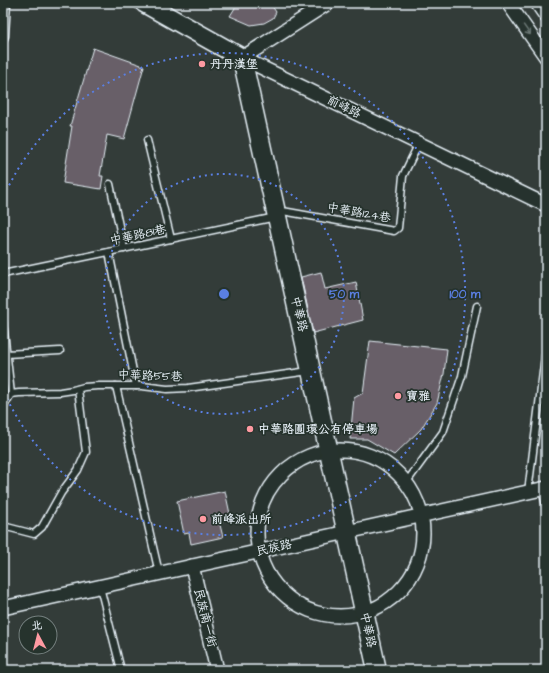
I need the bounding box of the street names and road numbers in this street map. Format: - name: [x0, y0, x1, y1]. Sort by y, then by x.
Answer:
- street label: 前峰路: [324, 91, 364, 123]
- street label: 中華路124巷: [326, 199, 392, 227]
- street label: 中華路81巷: [108, 221, 168, 249]
- street label: 中華路: [287, 295, 311, 333]
- street label: 中華路55巷: [117, 366, 183, 386]
- street label: 民族路: [255, 536, 293, 560]
- street label: 民族南一街: [189, 587, 221, 649]
- street label: 中華路: [356, 611, 380, 649]

